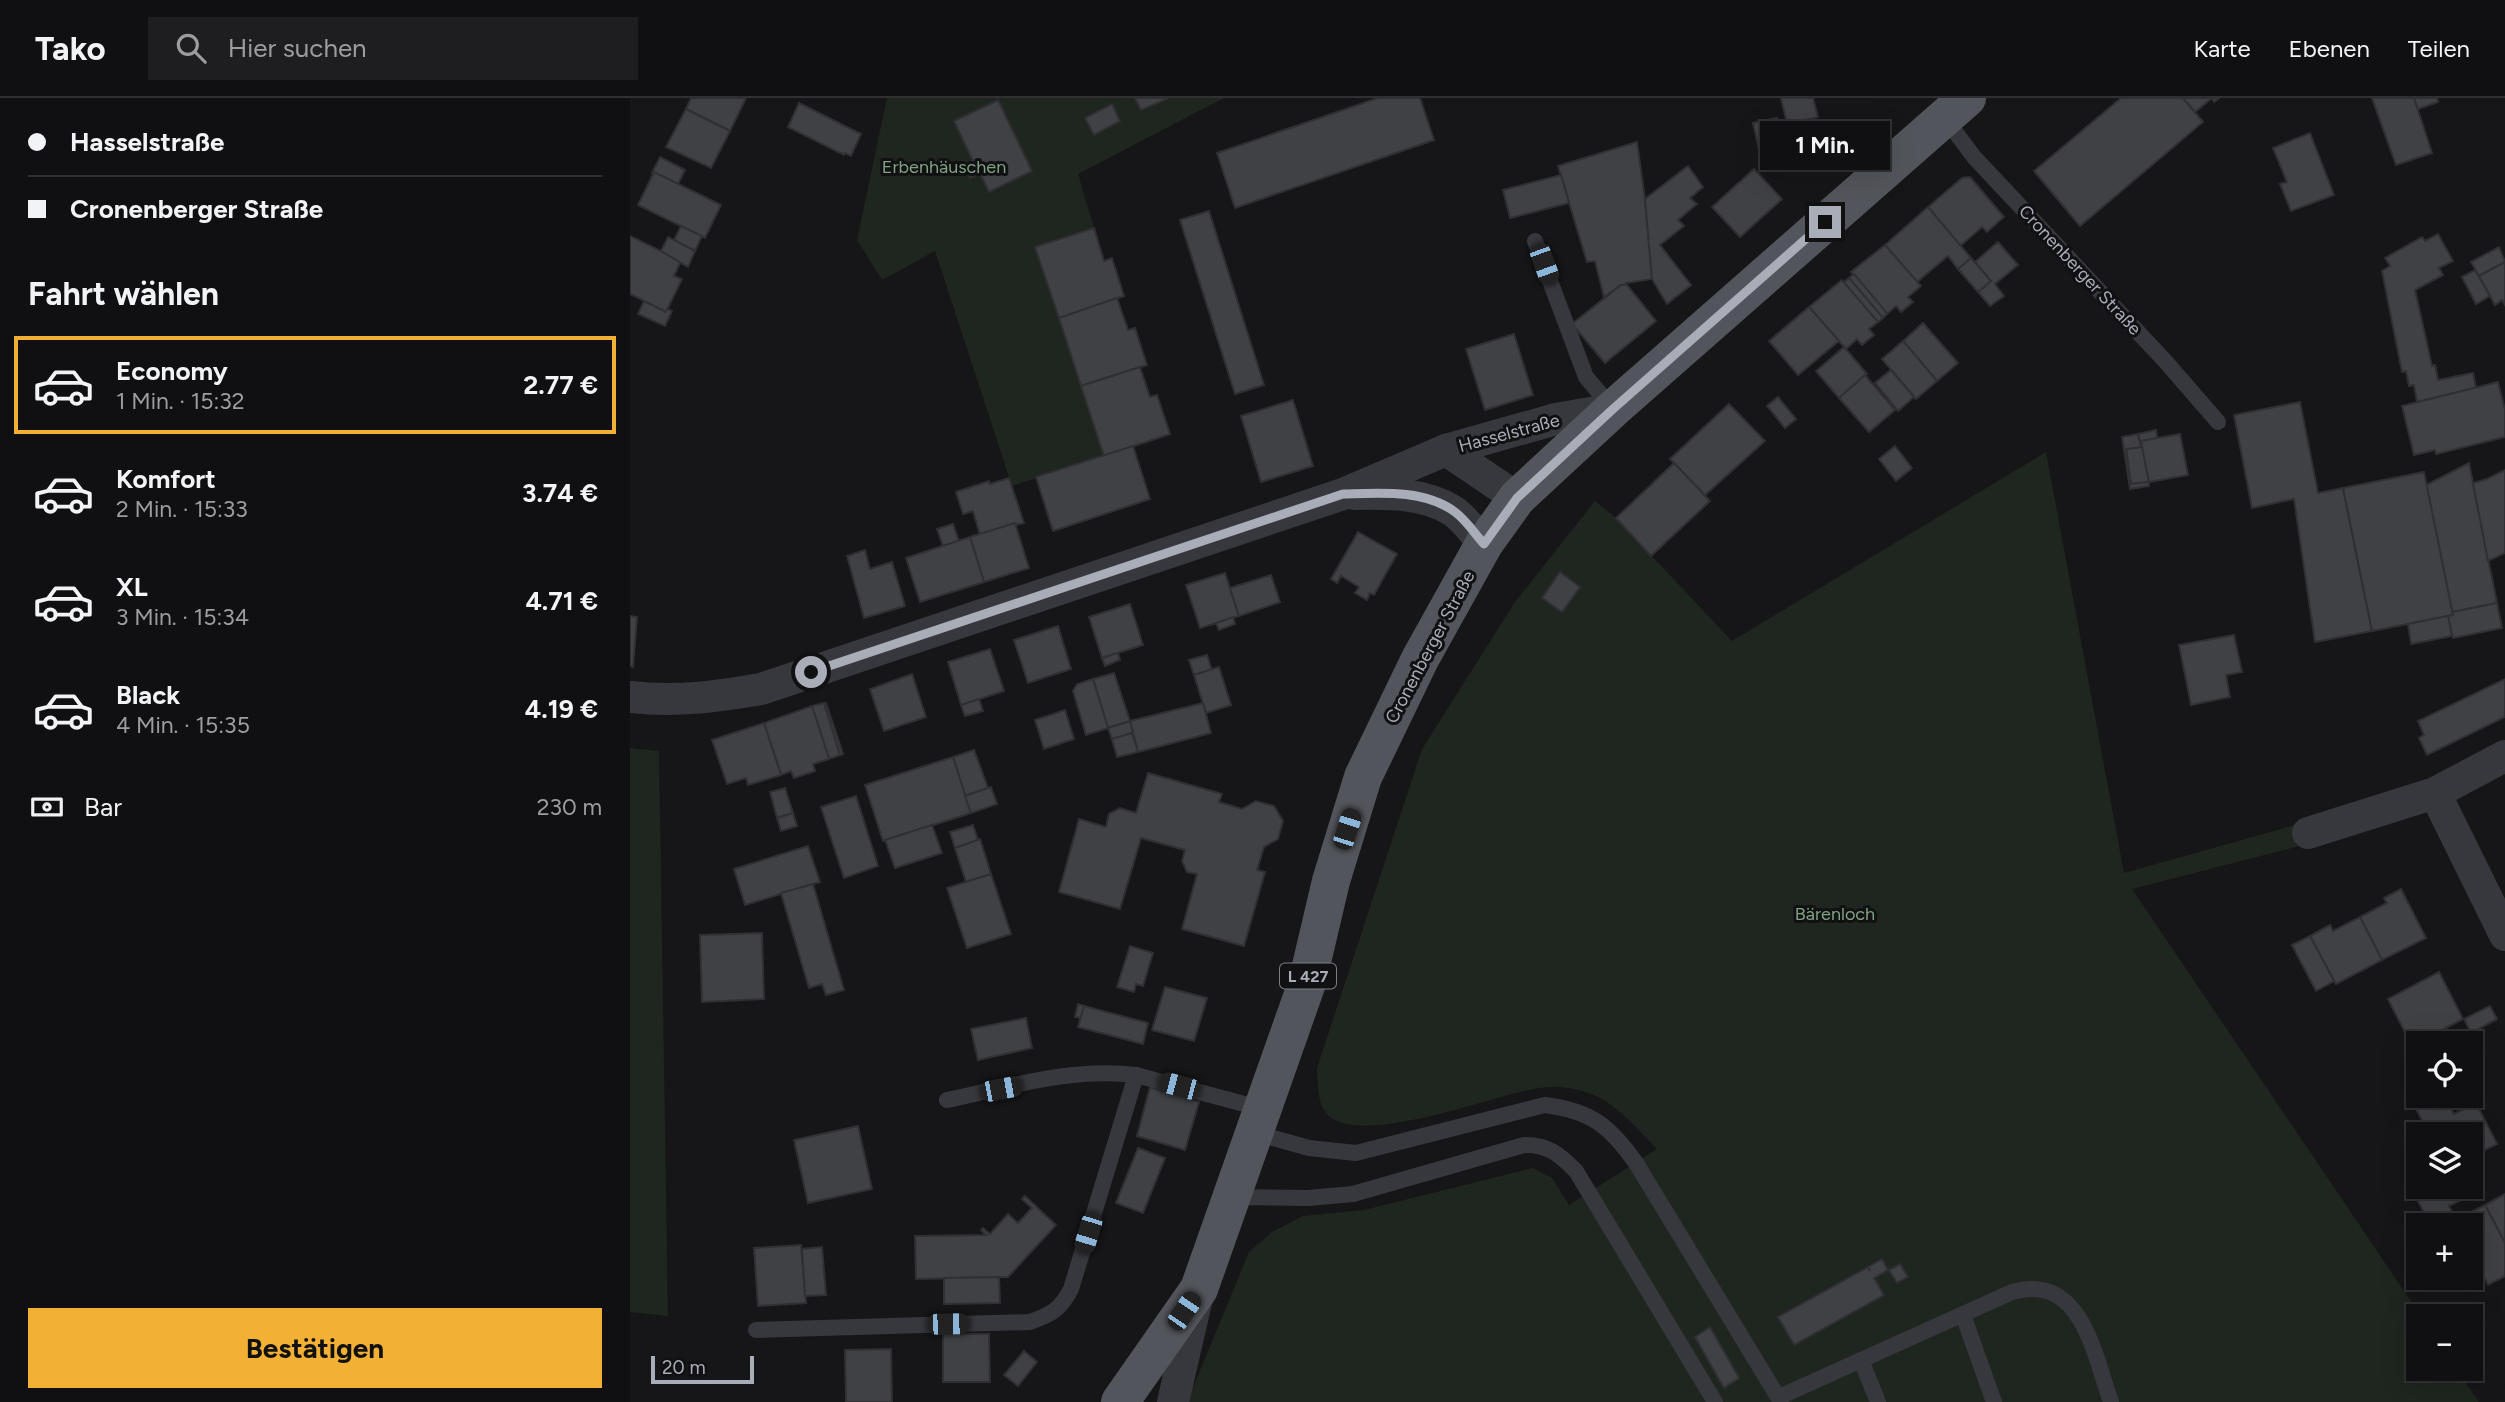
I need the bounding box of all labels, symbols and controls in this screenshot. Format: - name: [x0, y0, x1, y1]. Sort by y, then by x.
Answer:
- search box: [148, 17, 638, 80]
- text: Tako: [35, 29, 106, 68]
- icon: search: [172, 29, 210, 67]
- text: Hier suchen: [228, 32, 367, 64]
- text: Karte: [2194, 34, 2251, 63]
- text: Ebenen: [2289, 34, 2370, 63]
- text: Teilen: [2408, 34, 2470, 63]
- callout: 1 Min.: [1760, 121, 1890, 170]
- text: Hasselstraße: [70, 126, 224, 158]
- text: 1 Min.: [1795, 131, 1855, 159]
- park label: Erbenhäuschen: [882, 156, 1006, 178]
- text: Cronenberger Straße: [70, 193, 323, 225]
- street label: Cronenberger Straße: [2014, 200, 2146, 340]
- route end: [1809, 206, 1841, 238]
- car: [1527, 241, 1562, 287]
- text: Fahrt wählen: [28, 275, 219, 313]
- icon: car: [32, 354, 95, 417]
- text: Economy: [116, 355, 228, 387]
- text: 2.77 €: [523, 369, 598, 401]
- text: 1 Min. · 15:32: [116, 387, 245, 415]
- street label: Hasselstraße: [1456, 409, 1562, 457]
- icon: car: [32, 462, 95, 525]
- text: Komfort: [116, 463, 216, 495]
- text: 3.74 €: [522, 477, 598, 509]
- text: 2 Min. · 15:33: [116, 495, 248, 523]
- street label: Cronenberger Straße: [1380, 567, 1480, 727]
- icon: car: [32, 570, 95, 633]
- text: XL: [116, 571, 148, 603]
- text: 4.71 €: [525, 585, 598, 617]
- text: 3 Min. · 15:34: [116, 603, 249, 631]
- route start: [795, 656, 827, 688]
- icon: car: [32, 678, 95, 741]
- text: Black: [116, 679, 180, 711]
- text: 4.19 €: [525, 693, 598, 725]
- text: 4 Min. · 15:35: [116, 711, 250, 739]
- icon: cash: [28, 788, 66, 826]
- text: Bar: [84, 791, 122, 823]
- text: 230 m: [537, 793, 602, 821]
- car: [1331, 806, 1364, 852]
- park label: Bärenloch: [1795, 903, 1875, 925]
- road number: L 427: [1280, 964, 1336, 988]
- map controls: [2406, 1031, 2483, 1381]
- button: locate: [2406, 1031, 2483, 1108]
- car: [1156, 1070, 1203, 1102]
- car: [979, 1075, 1024, 1103]
- button: layers: [2406, 1122, 2483, 1199]
- car: [1072, 1210, 1105, 1256]
- button: +: [2406, 1213, 2483, 1290]
- car: [1164, 1288, 1205, 1334]
- button: −: [2406, 1304, 2483, 1381]
- button: Bestätigen: [28, 1308, 602, 1388]
- car: [927, 1313, 970, 1335]
- scale bar: [651, 1353, 754, 1385]
- text: 20 m: [662, 1356, 706, 1379]

